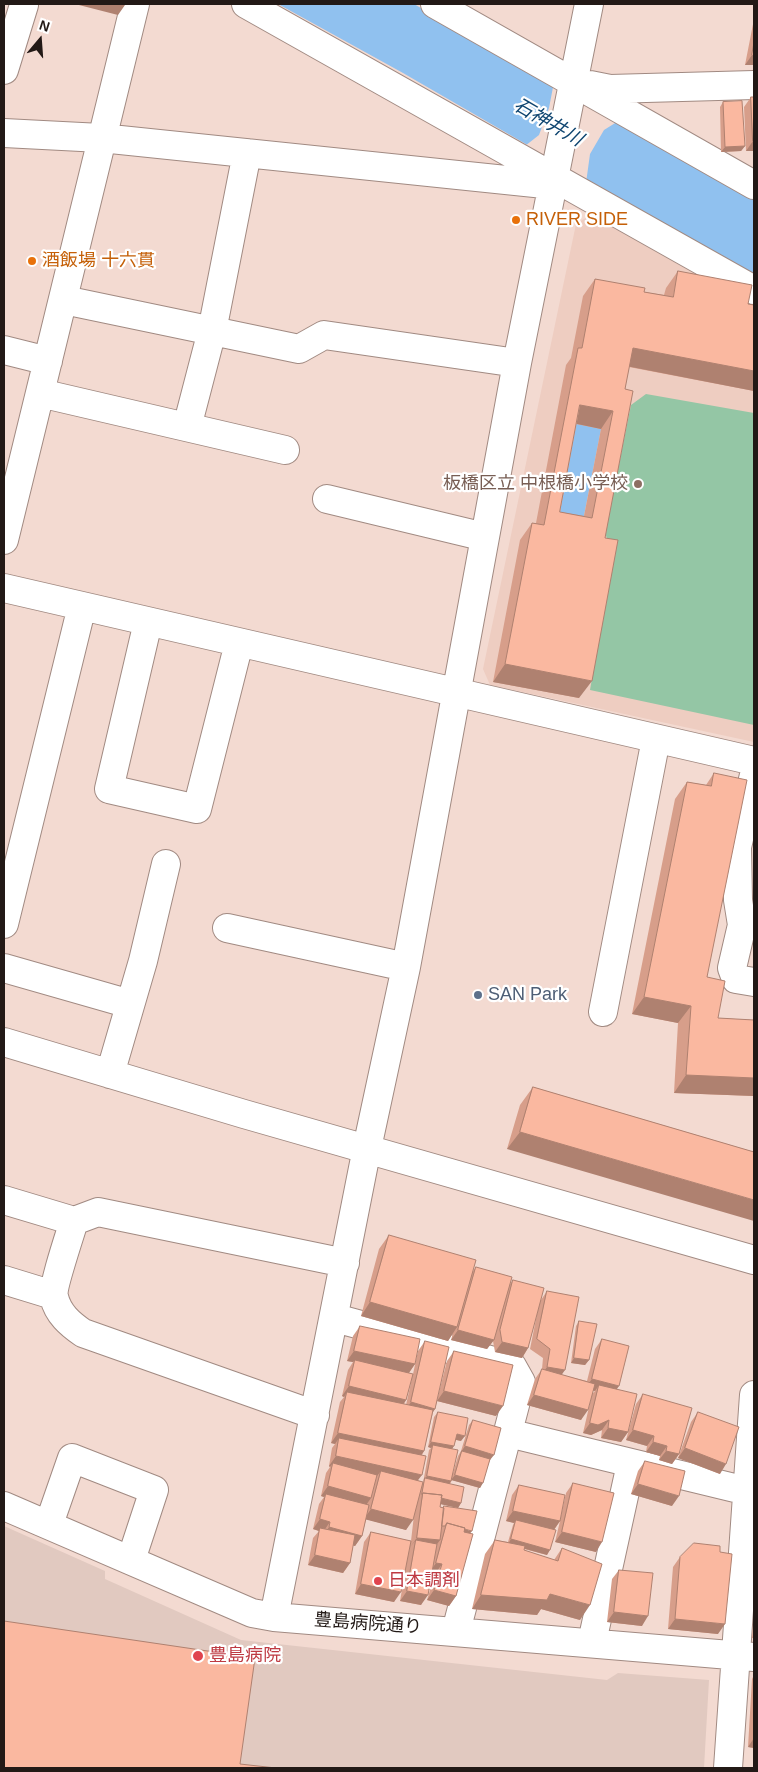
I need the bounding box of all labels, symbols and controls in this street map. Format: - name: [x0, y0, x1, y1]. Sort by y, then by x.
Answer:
- north arrow: [15, 15, 65, 65]
- text: N: [37, 17, 52, 35]
- water label: 石神井川: [509, 94, 587, 152]
- place label: RIVER SIDE: [526, 209, 628, 231]
- marker: RIVER SIDE: [510, 214, 522, 226]
- place label: 酒飯場 十六貫: [42, 250, 155, 272]
- marker: 酒飯場 十六貫: [26, 255, 38, 267]
- place label: 板橋区立 中根橋小学校: [443, 473, 628, 495]
- marker: 板橋区立 中根橋小学校: [632, 478, 644, 490]
- place label: SAN Park: [488, 984, 567, 1006]
- marker: SAN Park: [472, 989, 484, 1001]
- place label: 日本調剤: [388, 1570, 460, 1592]
- marker: 日本調剤: [372, 1575, 384, 1587]
- street label: 豊島病院通り: [313, 1609, 423, 1639]
- place label: 豊島病院: [209, 1645, 281, 1667]
- marker: 豊島病院: [191, 1649, 205, 1663]

